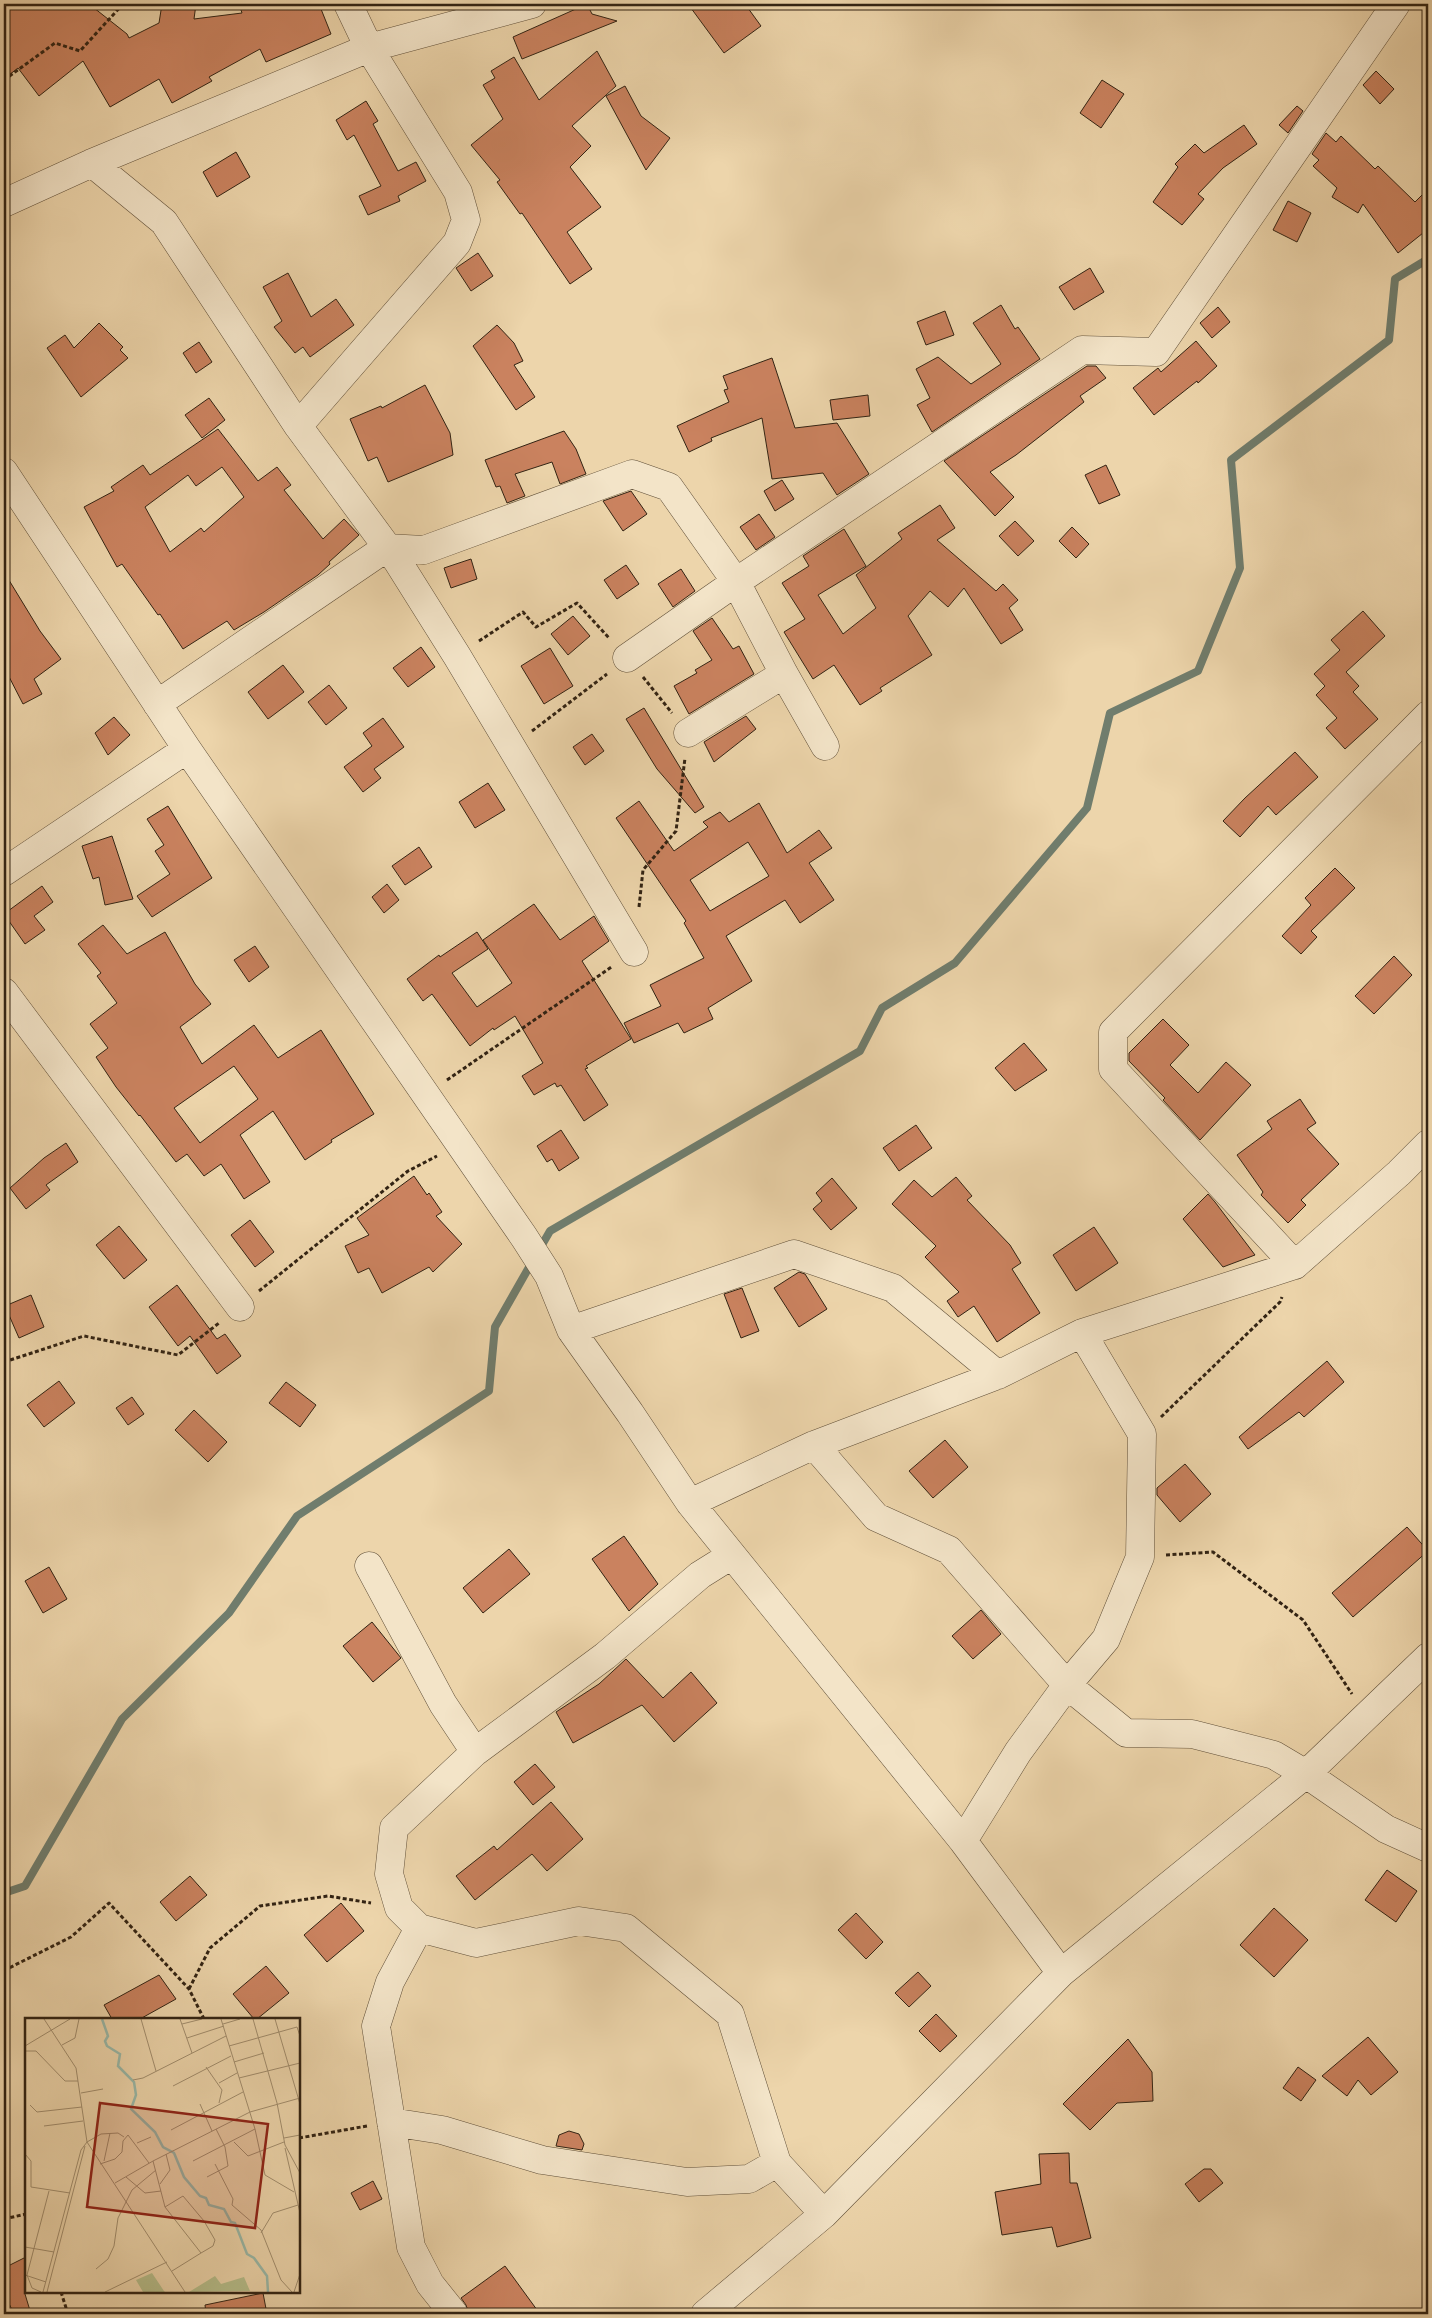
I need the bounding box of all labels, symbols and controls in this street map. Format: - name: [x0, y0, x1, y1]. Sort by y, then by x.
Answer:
- inset map: [25, 2018, 300, 2293]

